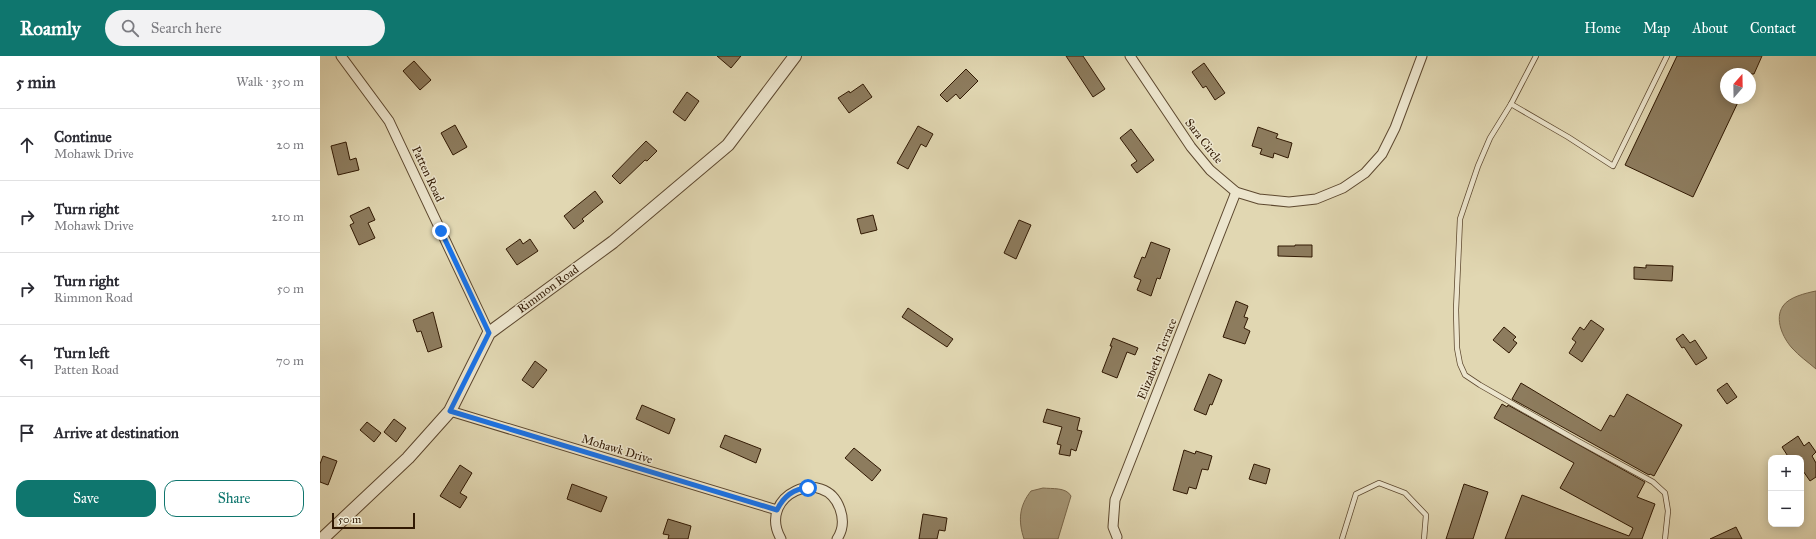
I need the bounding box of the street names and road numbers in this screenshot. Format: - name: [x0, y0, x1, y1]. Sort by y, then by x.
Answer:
- street label: Sara Circle: [1182, 116, 1226, 166]
- street label: Patten Road: [409, 144, 447, 204]
- street label: Rimmon Road: [514, 262, 582, 316]
- street label: Elizabeth Terrace: [1134, 316, 1180, 402]
- street label: Mohawk Drive: [580, 432, 654, 466]

